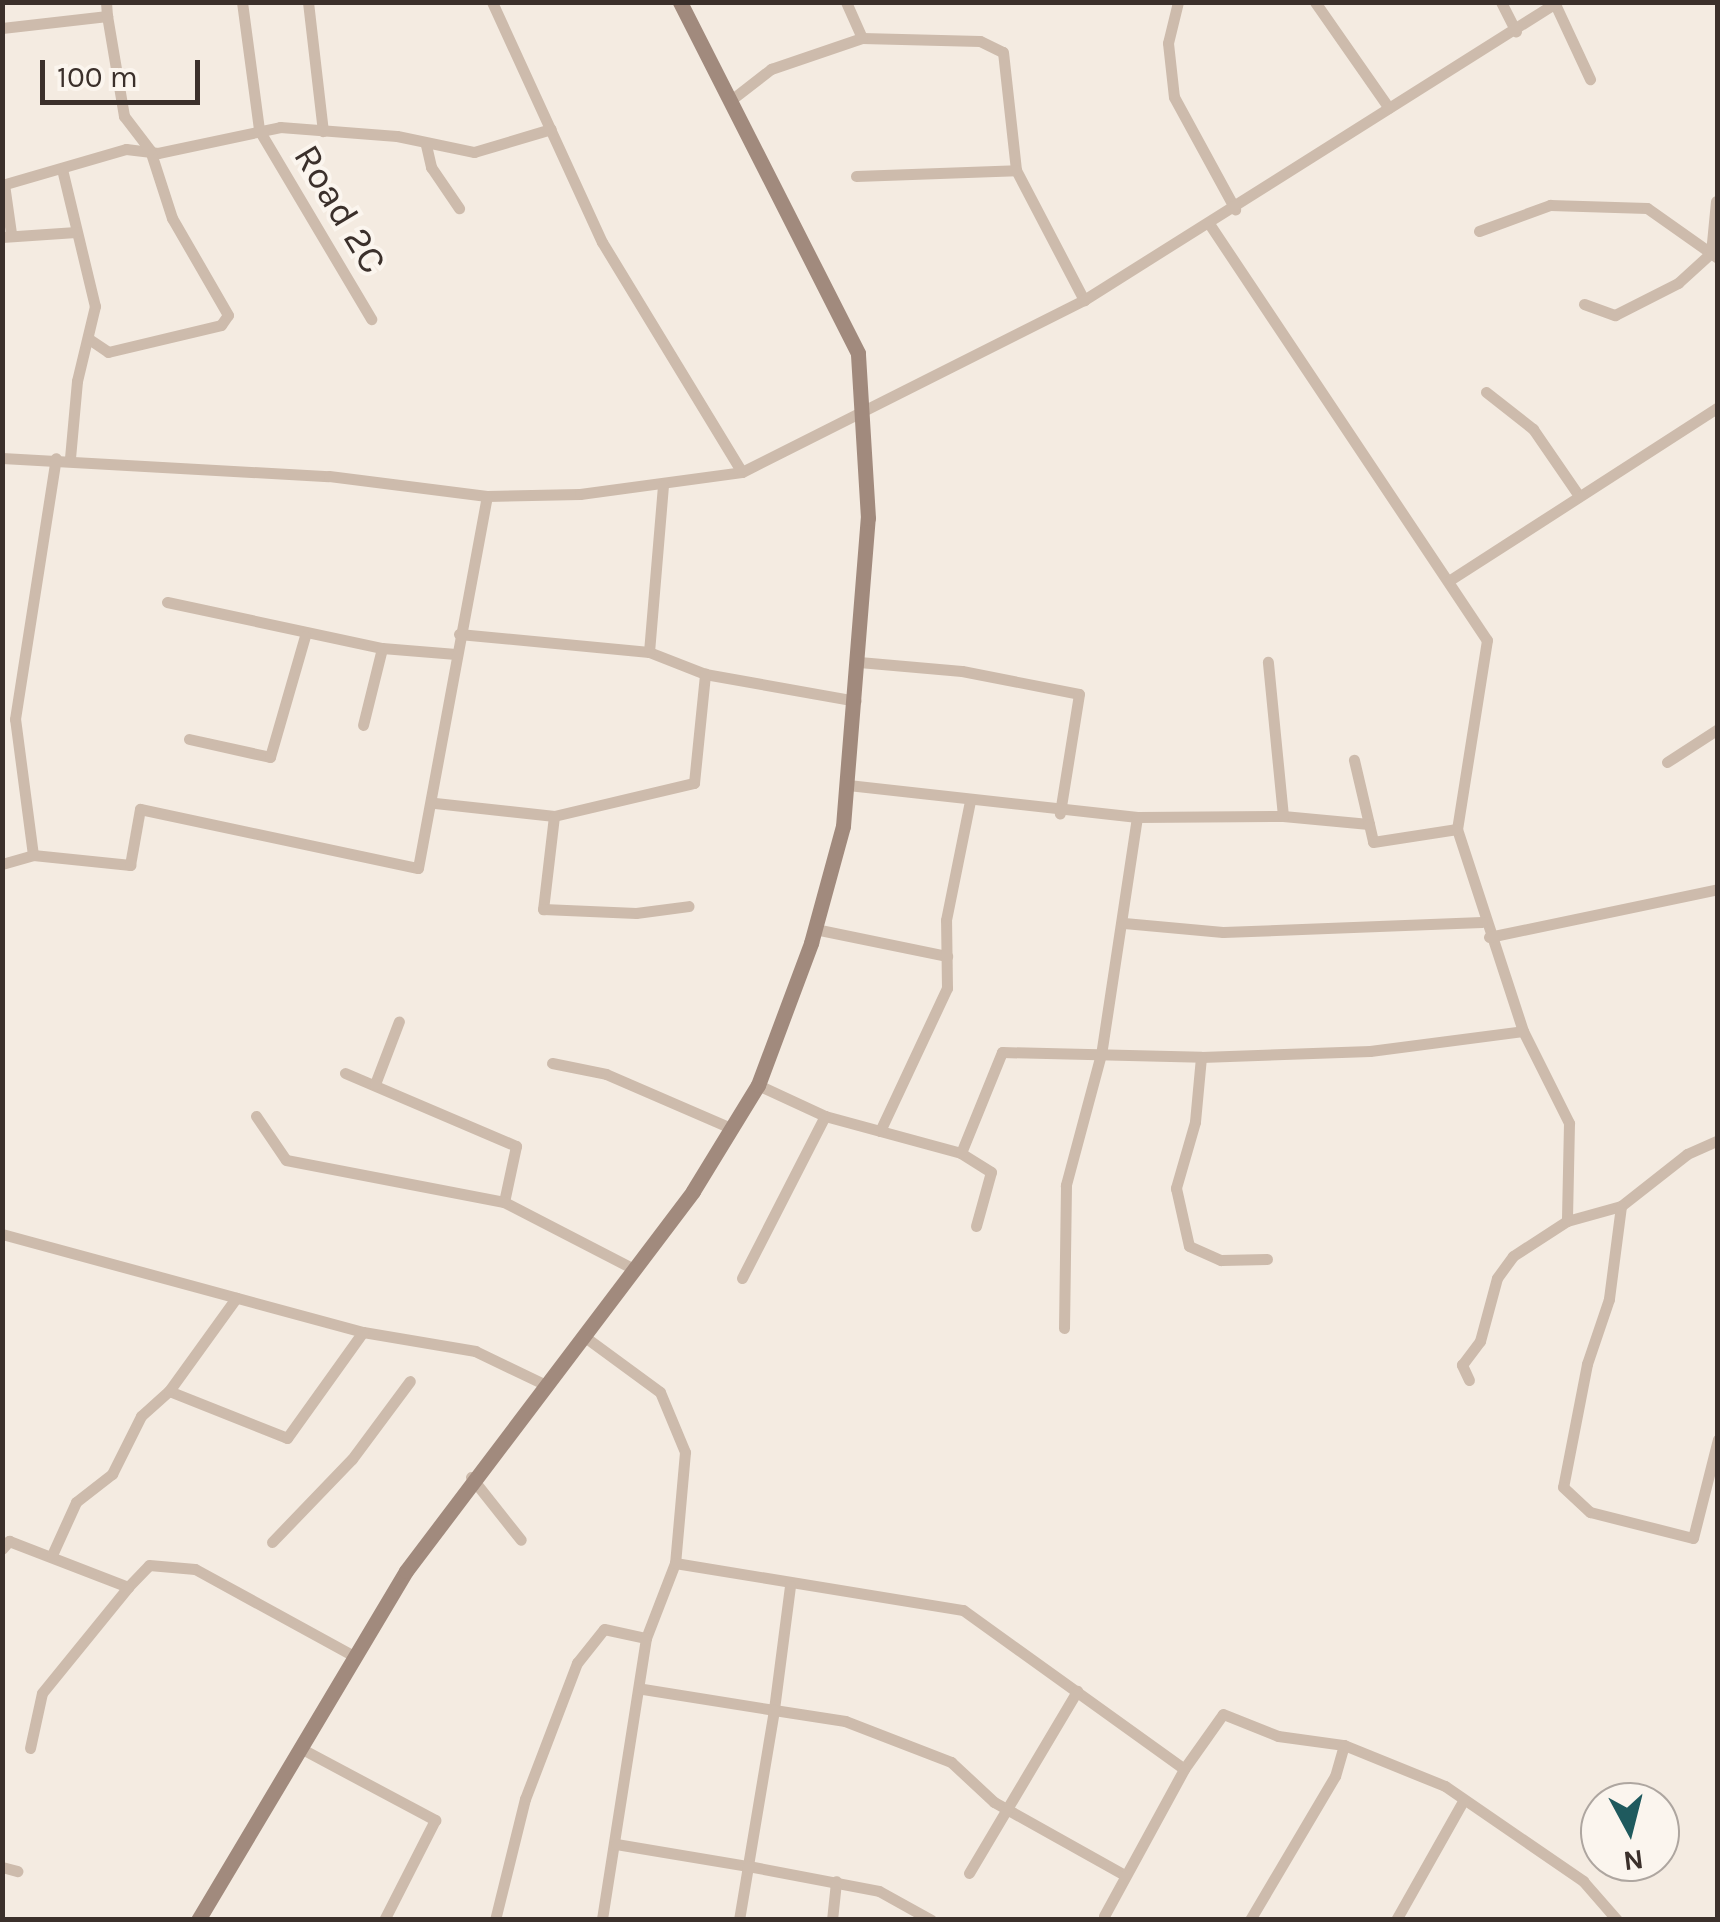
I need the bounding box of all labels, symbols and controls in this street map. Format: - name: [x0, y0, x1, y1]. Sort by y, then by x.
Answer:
- scale bar: [45, 40, 205, 102]
- text: 100 m: [57, 59, 138, 95]
- street label: Road 2C: [284, 136, 396, 282]
- north arrow: [1580, 1782, 1680, 1882]
- text: N: [1622, 1843, 1645, 1878]

